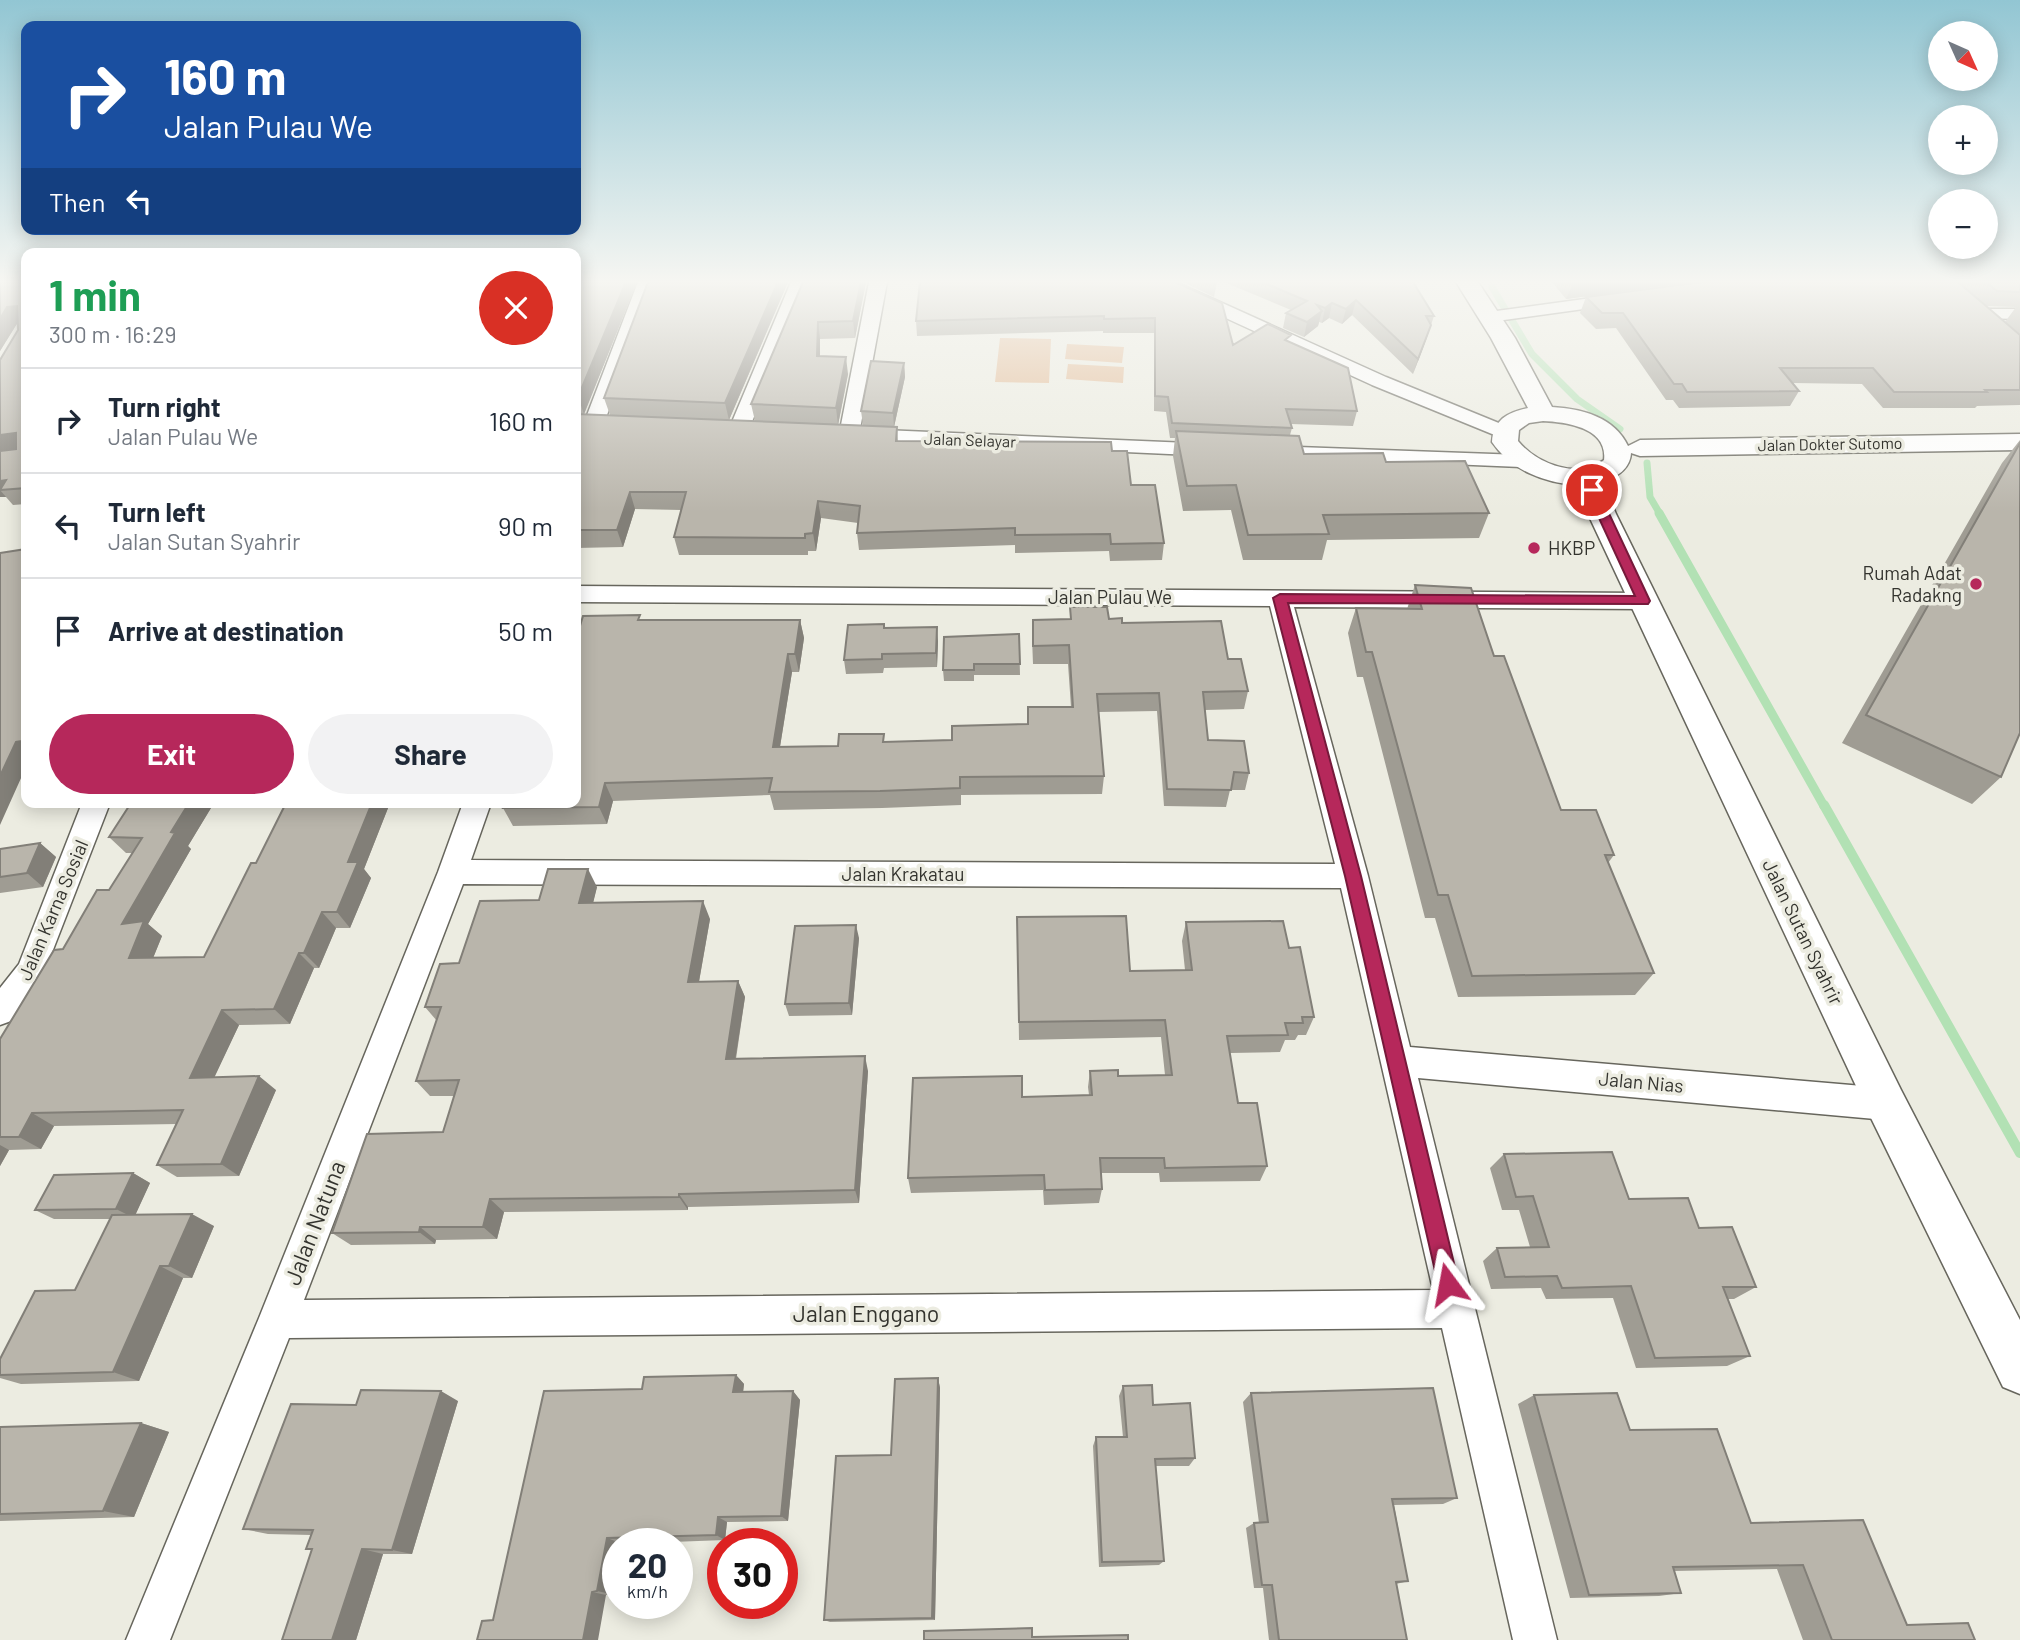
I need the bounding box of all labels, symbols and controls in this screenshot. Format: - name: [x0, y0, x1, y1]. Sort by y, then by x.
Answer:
- north arrow: [1928, 21, 1998, 91]
- map controls: [1928, 21, 1998, 259]
- text: 160 m: [164, 46, 286, 105]
- icon: right: [49, 49, 140, 140]
- button: +: [1928, 105, 1998, 175]
- text: Jalan Pulau We: [164, 106, 373, 144]
- icon: left: [120, 182, 158, 220]
- text: Then: [49, 186, 106, 217]
- button: −: [1928, 189, 1998, 259]
- text: 1 min: [49, 269, 141, 319]
- button: close: [479, 271, 553, 345]
- text: 300 m · 16:29: [49, 320, 177, 348]
- text: Turn right: [108, 391, 221, 422]
- icon: right: [49, 402, 87, 440]
- text: 160 m: [489, 405, 553, 436]
- text: Jalan Pulau We: [108, 422, 258, 450]
- street label: Jalan Selayar: [924, 428, 1016, 451]
- street label: Jalan Dokter Sutomo: [1757, 433, 1903, 454]
- pin: [1562, 460, 1622, 520]
- icon: arrive: [1573, 471, 1611, 509]
- text: Turn left: [108, 496, 206, 527]
- icon: left: [49, 507, 87, 545]
- text: 90 m: [498, 510, 553, 541]
- text: Jalan Sutan Syahrir: [108, 527, 301, 555]
- place label: HKBP: [1548, 536, 1595, 559]
- marker: HKBP: [1526, 540, 1542, 556]
- place label: Rumah Adat Radakng: [1863, 561, 1962, 606]
- marker: Rumah Adat Radakng: [1968, 576, 1984, 592]
- street label: Jalan Pulau We: [1048, 585, 1172, 608]
- icon: arrive: [49, 612, 87, 650]
- text: Arrive at destination: [108, 615, 344, 646]
- text: 50 m: [498, 615, 553, 646]
- button: Exit: [49, 714, 294, 794]
- button: Share: [308, 714, 553, 794]
- street label: Jalan Karna Sosial: [13, 836, 92, 983]
- street label: Jalan Sutan Syahrir: [1758, 855, 1849, 1008]
- street label: Jalan Krakatau: [842, 862, 964, 885]
- street label: Jalan Nias: [1598, 1066, 1685, 1097]
- street label: Jalan Natuna: [278, 1156, 351, 1289]
- position arrow: [1411, 1247, 1485, 1321]
- street label: Jalan Enggano: [793, 1299, 939, 1327]
- speed limit sign: 30: [707, 1528, 798, 1619]
- text: 20: [628, 1543, 667, 1585]
- text: km/h: [627, 1580, 668, 1602]

